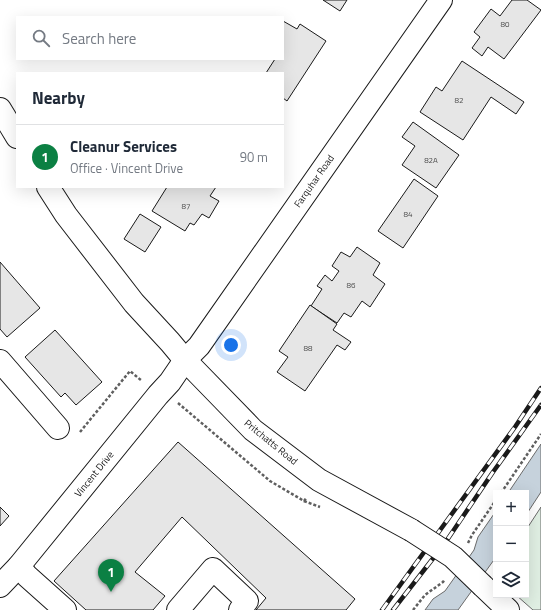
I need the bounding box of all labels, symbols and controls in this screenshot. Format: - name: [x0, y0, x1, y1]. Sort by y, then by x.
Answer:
- search box: [16, 16, 284, 60]
- house number: 80: [501, 18, 510, 30]
- icon: search: [30, 27, 52, 49]
- text: Search here: [62, 27, 136, 50]
- text: Nearby: [32, 85, 85, 111]
- house number: 82: [455, 94, 463, 106]
- text: Cleanur Services: [70, 135, 177, 158]
- text: 1: [41, 147, 49, 167]
- text: 90 m: [240, 147, 268, 167]
- street label: Farquhar Road: [290, 151, 338, 211]
- house number: 82A: [424, 154, 438, 166]
- text: Office · Vincent Drive: [70, 158, 183, 178]
- house number: 87: [182, 200, 190, 212]
- house number: 84: [404, 208, 413, 220]
- house number: 86: [347, 279, 356, 291]
- your location: [221, 335, 241, 355]
- house number: 88: [304, 342, 313, 354]
- street label: Pritchatts Road: [241, 416, 301, 468]
- street label: Vincent Drive: [71, 448, 117, 500]
- map controls: [493, 490, 529, 598]
- button: +: [493, 490, 529, 526]
- button: −: [493, 526, 529, 562]
- pin: 1: [98, 559, 124, 592]
- button: layers: [493, 562, 529, 598]

